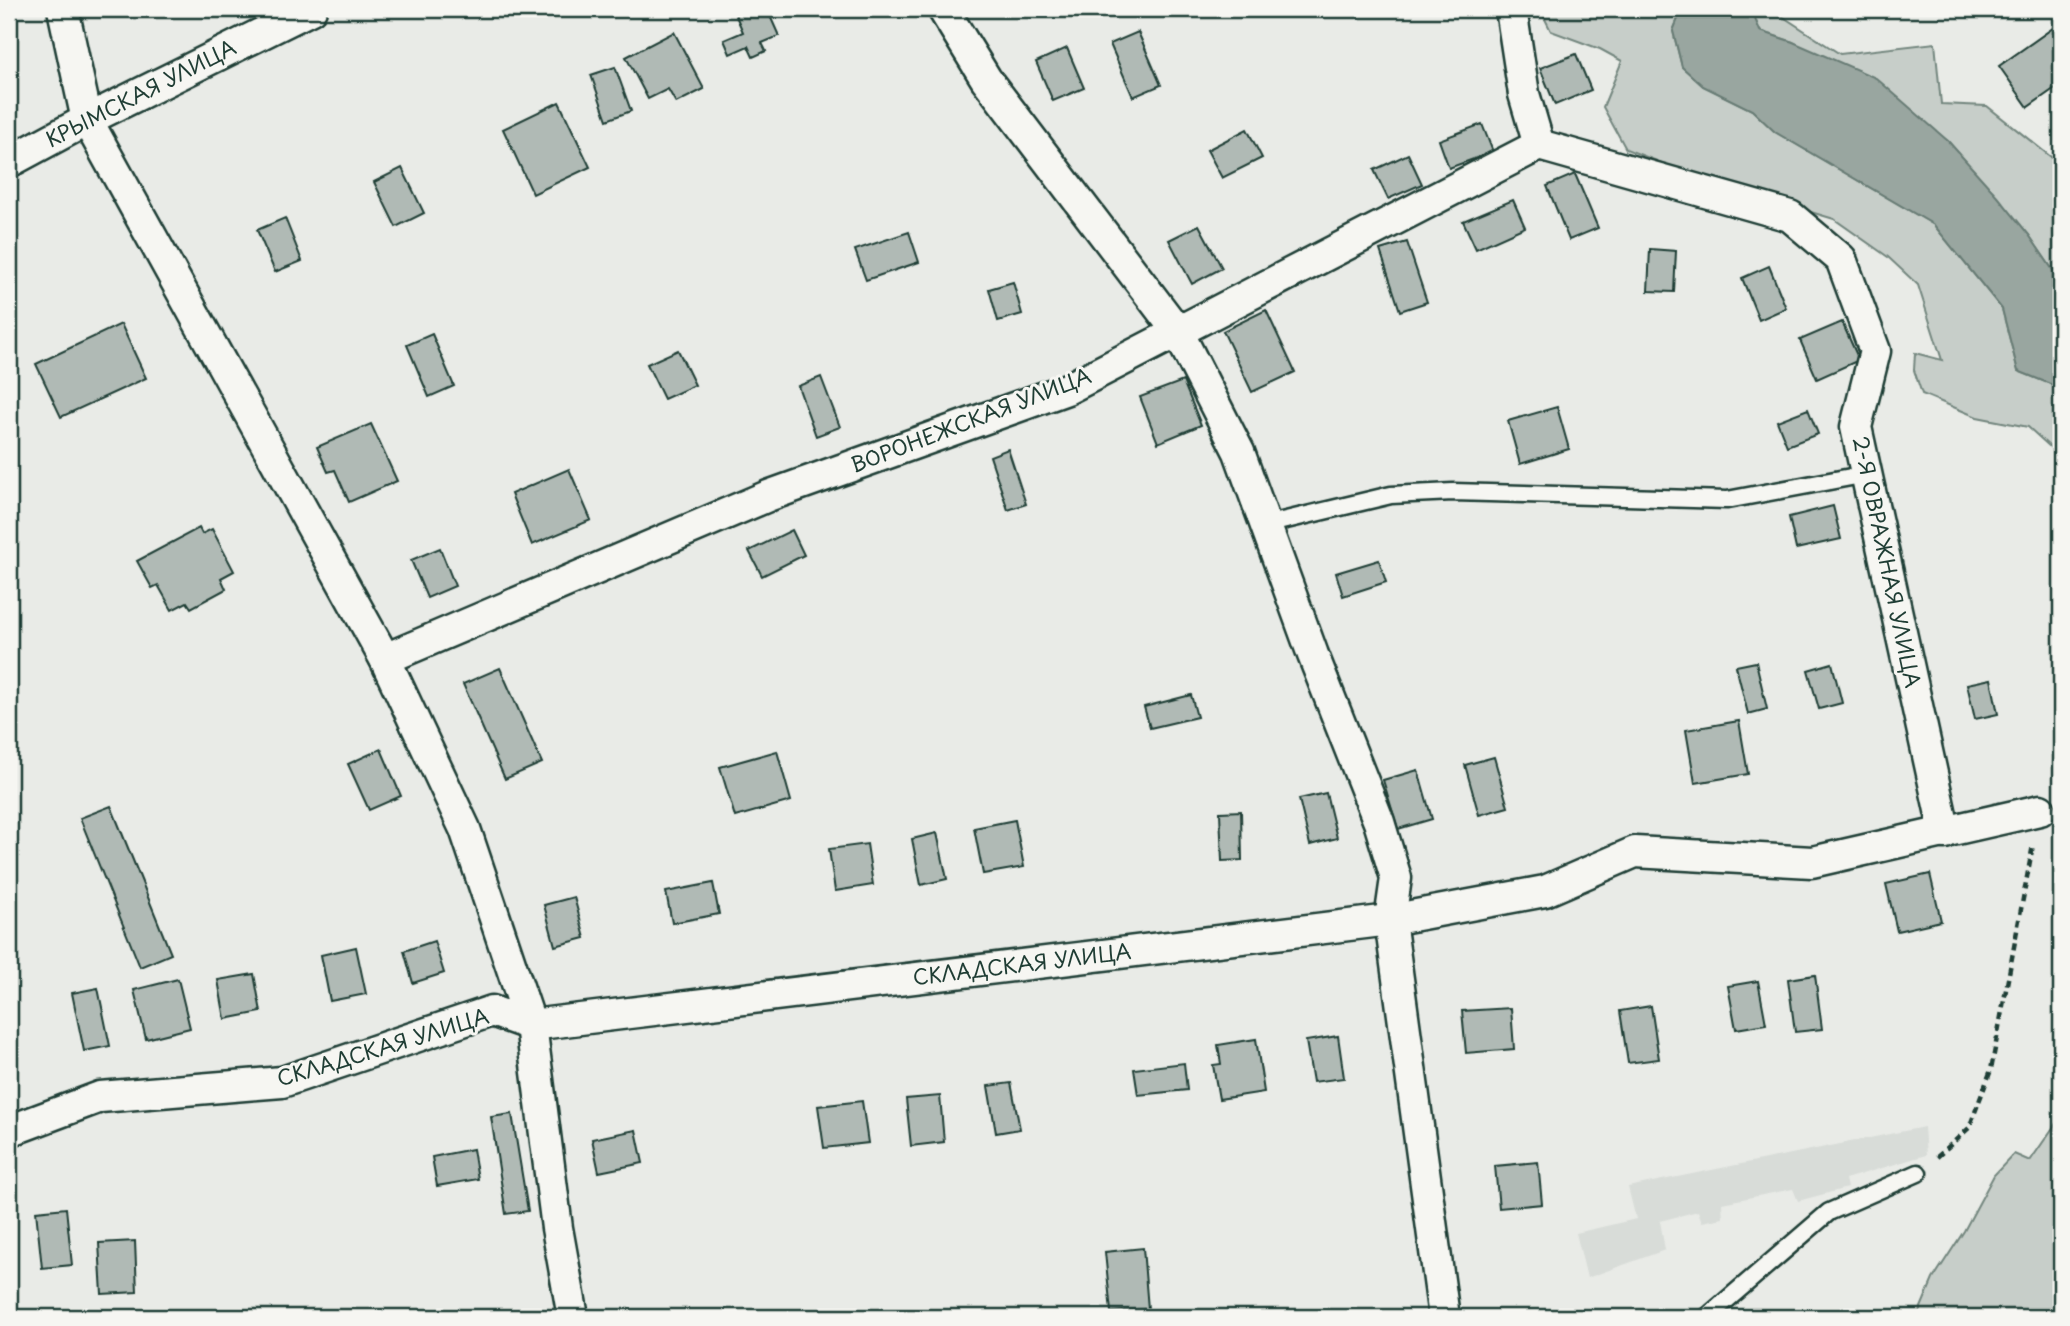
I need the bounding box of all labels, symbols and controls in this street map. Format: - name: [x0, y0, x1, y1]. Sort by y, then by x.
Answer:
- street label: КРЫМСКАЯ УЛИЦА: [39, 30, 241, 154]
- street label: ВОРОНЕЖСКАЯ УЛИЦА: [845, 358, 1095, 480]
- street label: 2-Я ОВРАЖНАЯ УЛИЦА: [1846, 433, 1930, 690]
- street label: СКЛАДСКАЯ УЛИЦА: [911, 934, 1133, 992]
- street label: СКЛАДСКАЯ УЛИЦА: [273, 999, 492, 1094]

